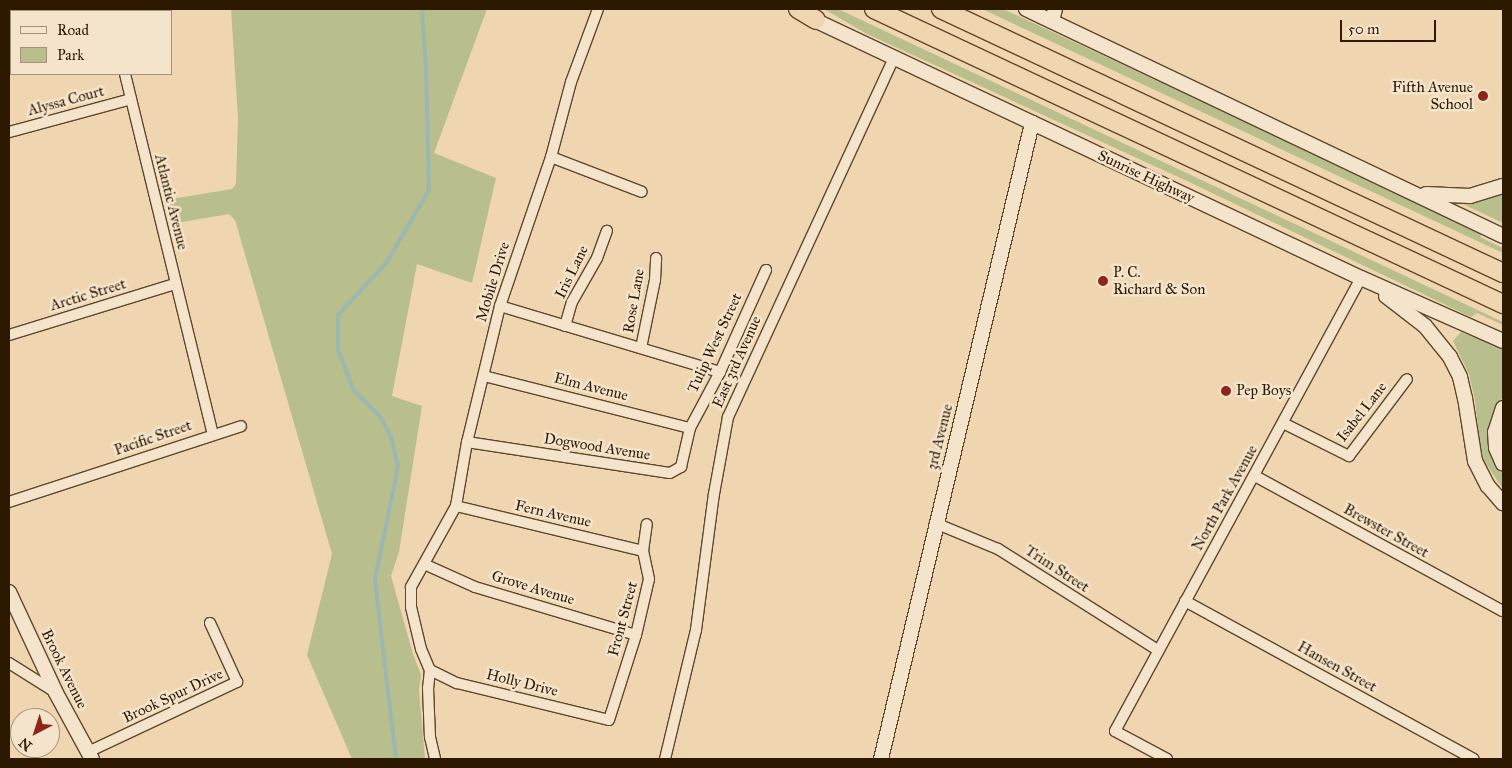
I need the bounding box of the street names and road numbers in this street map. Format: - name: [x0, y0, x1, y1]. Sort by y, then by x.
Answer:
- street label: Alyssa Court: [26, 82, 106, 120]
- street label: Sunrise Highway: [1095, 147, 1197, 207]
- street label: Atlantic Avenue: [150, 152, 192, 252]
- street label: Mobile Drive: [472, 240, 514, 324]
- street label: Iris Lane: [551, 243, 593, 301]
- street label: Rose Lane: [620, 268, 648, 334]
- street label: Arctic Street: [48, 275, 128, 315]
- street label: Tulip West Street: [684, 290, 746, 396]
- street label: East 3rd Avenue: [709, 313, 765, 411]
- street label: Elm Avenue: [552, 369, 630, 405]
- street label: Isabel Lane: [1333, 379, 1391, 445]
- street label: 3rd Avenue: [923, 402, 957, 472]
- street label: Pacific Street: [112, 416, 194, 460]
- street label: Dogwood Avenue: [542, 430, 652, 464]
- street label: North Park Avenue: [1189, 442, 1261, 554]
- street label: Fern Avenue: [513, 496, 593, 532]
- street label: Brewster Street: [1340, 500, 1432, 562]
- street label: Trim Street: [1022, 542, 1092, 596]
- street label: Grove Avenue: [489, 567, 577, 609]
- street label: Front Street: [604, 580, 642, 658]
- street label: Brook Avenue: [37, 626, 91, 712]
- street label: Hansen Street: [1294, 638, 1380, 696]
- street label: Brook Spur Drive: [120, 665, 226, 727]
- street label: Holly Drive: [484, 665, 560, 701]

